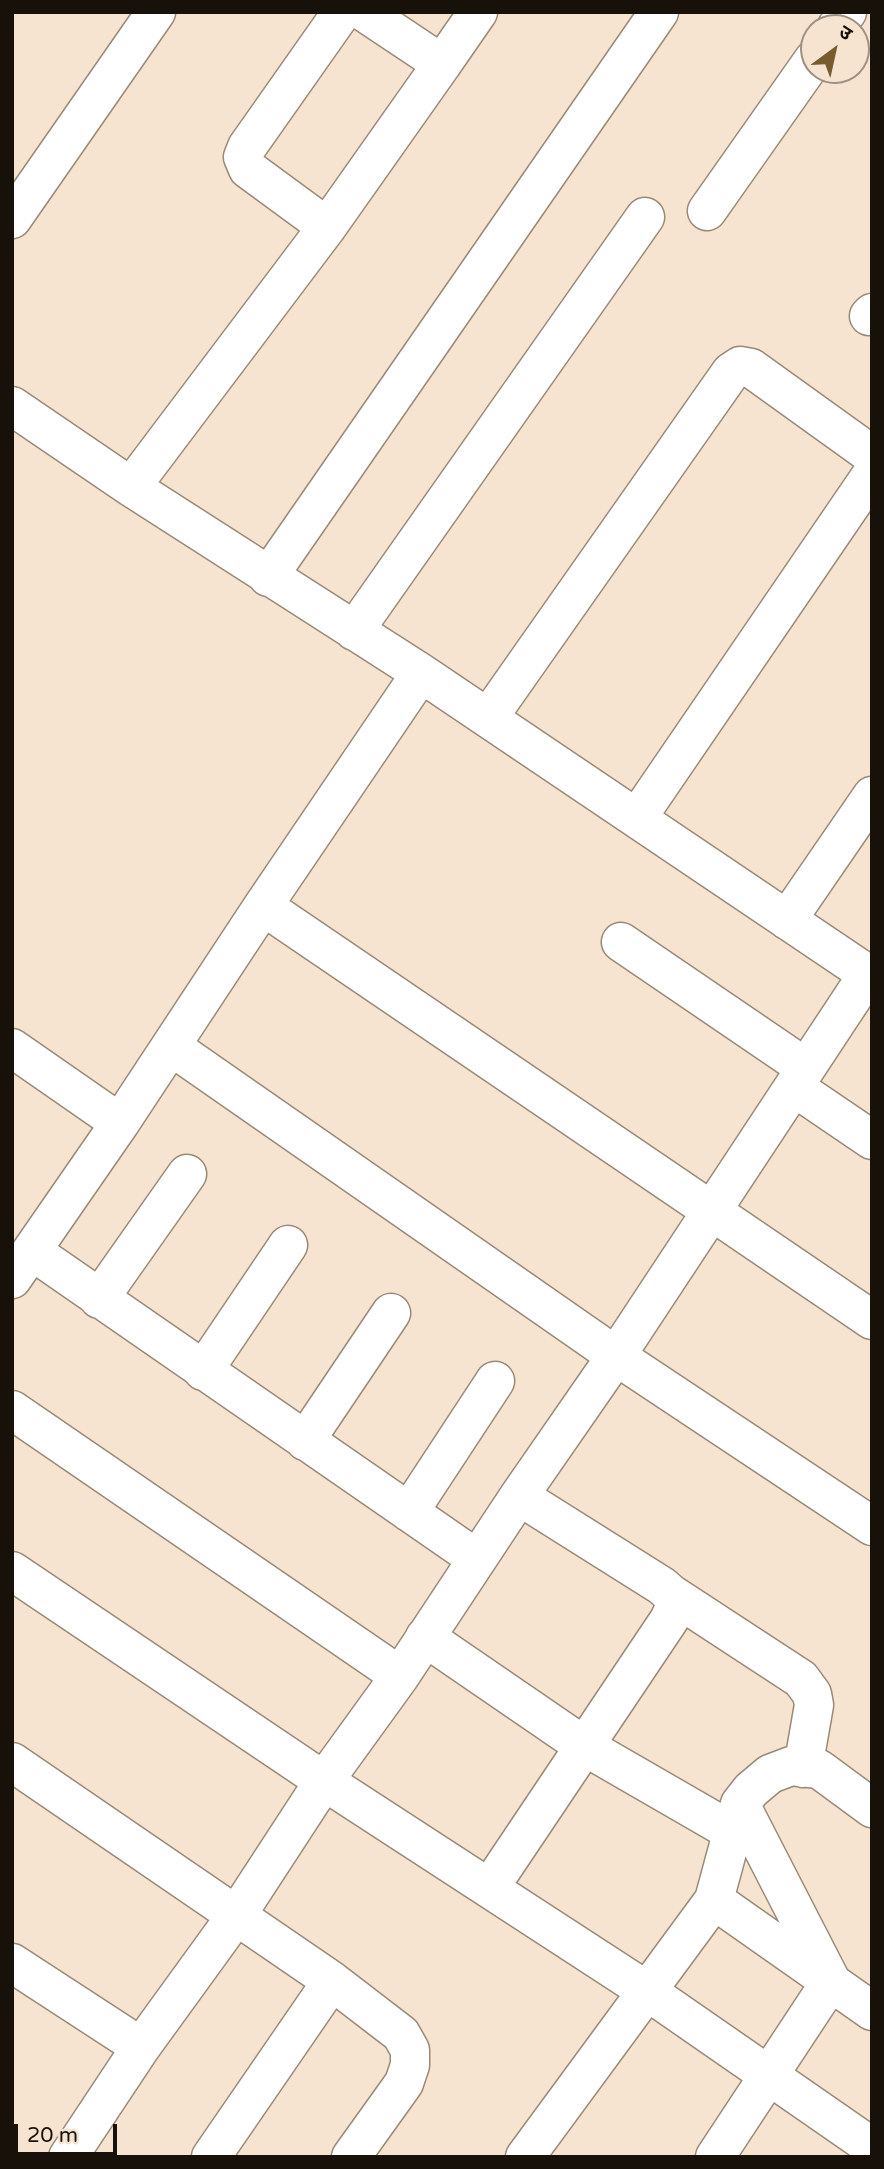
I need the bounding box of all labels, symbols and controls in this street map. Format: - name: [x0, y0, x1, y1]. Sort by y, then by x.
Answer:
- north arrow: [800, 14, 870, 84]
- text: उ: [835, 21, 856, 45]
- scale bar: [18, 2110, 121, 2154]
- text: 20 m: [27, 2123, 78, 2148]

